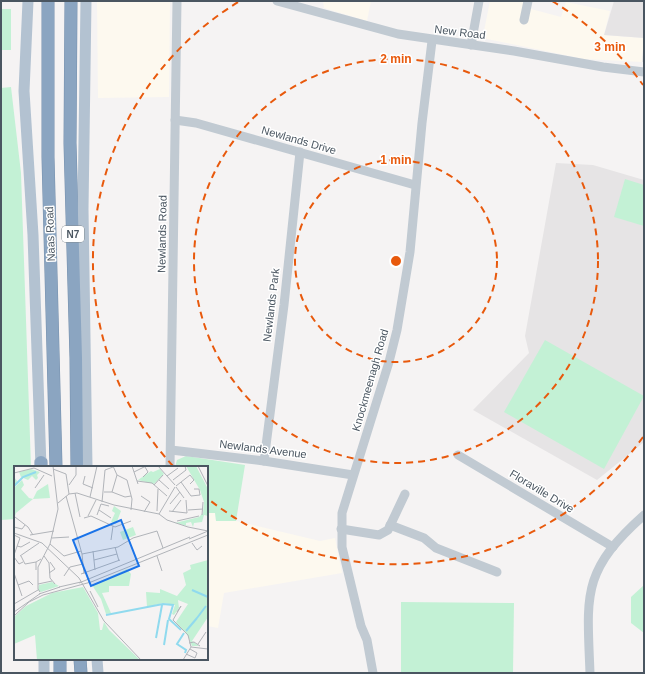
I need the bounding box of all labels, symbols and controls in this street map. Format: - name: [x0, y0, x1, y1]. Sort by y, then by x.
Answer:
- street label: New Road: [434, 23, 486, 41]
- text: 3 min: [594, 40, 626, 54]
- text: 2 min: [380, 52, 412, 66]
- street label: Newlands Drive: [260, 124, 338, 156]
- text: 1 min: [380, 153, 412, 167]
- street label: Newlands Road: [155, 195, 169, 273]
- street label: Naas Road: [43, 206, 57, 262]
- road number: N7: [62, 226, 84, 242]
- centre of rings: [389, 254, 403, 268]
- street label: Newlands Park: [261, 267, 282, 342]
- street label: Knockmeenagh Road: [350, 327, 390, 433]
- street label: Newlands Avenue: [219, 438, 307, 460]
- inset map: [14, 466, 208, 660]
- street label: Floraville Drive: [508, 467, 576, 515]

